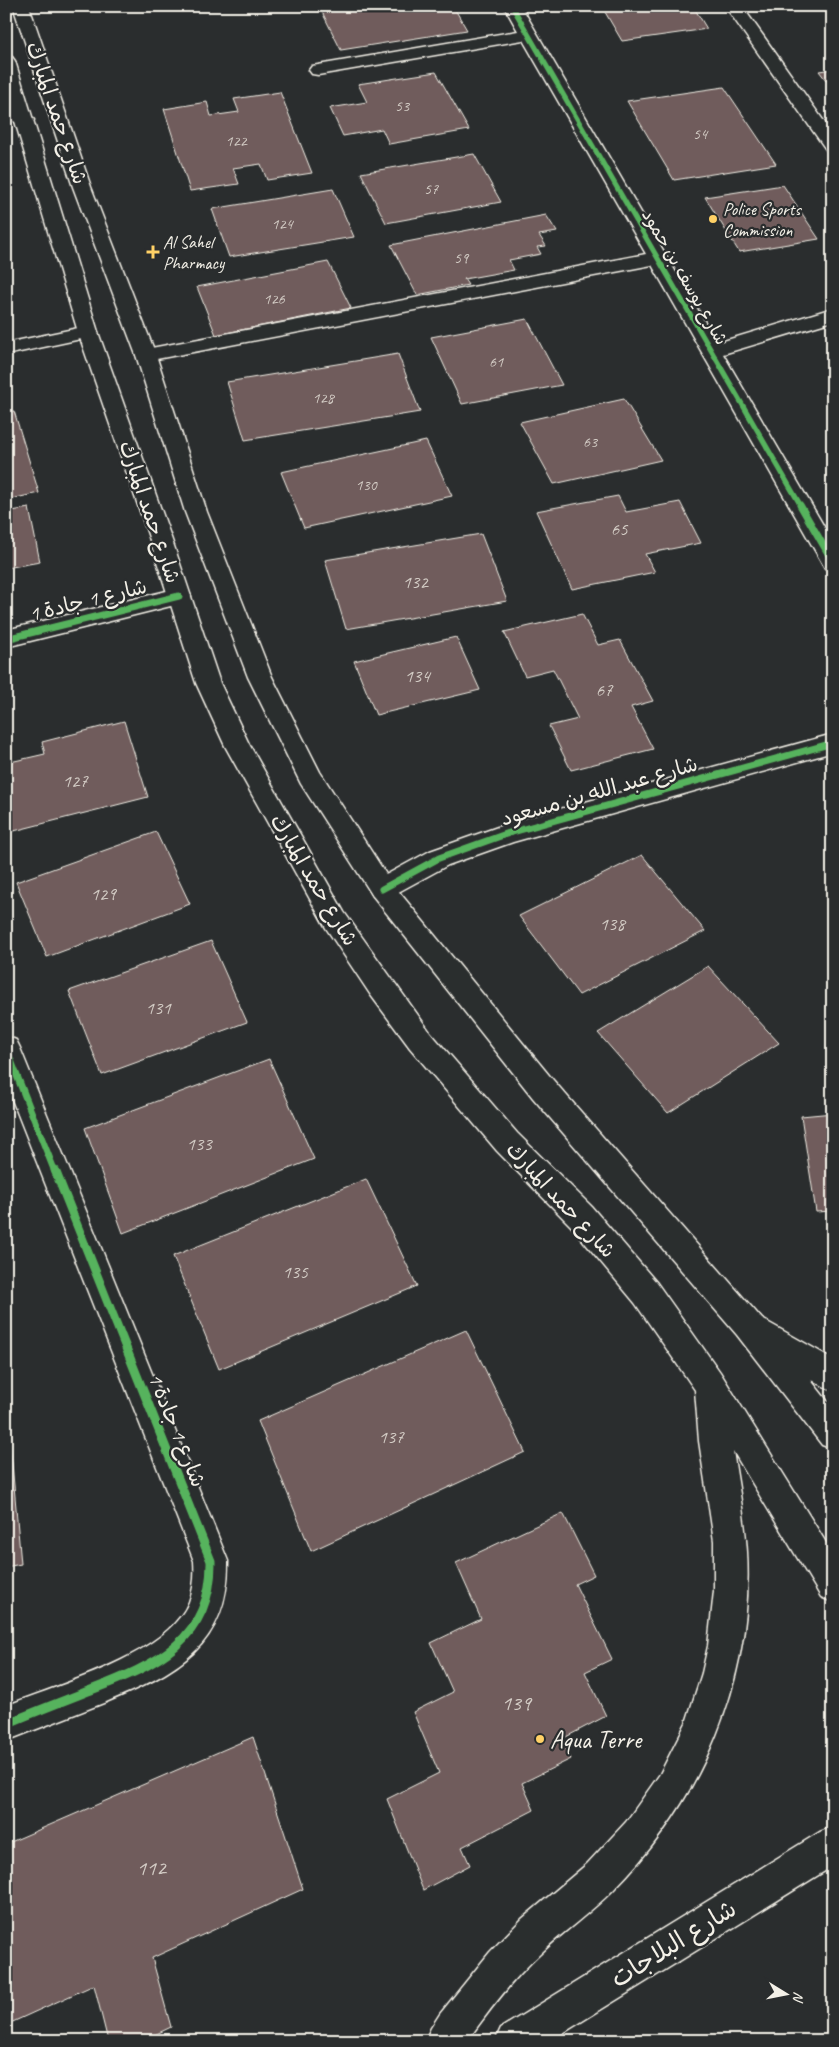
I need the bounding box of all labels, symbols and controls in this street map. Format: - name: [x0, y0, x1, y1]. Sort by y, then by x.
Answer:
- street label: شارع حمد المبارك: [19, 38, 94, 188]
- house number: 53: [395, 96, 411, 116]
- house number: 54: [693, 124, 709, 144]
- house number: 122: [225, 131, 249, 151]
- house number: 57: [424, 179, 439, 199]
- place label: Police Sports Commission: [723, 198, 802, 241]
- street label: شارع يوسف بن حمود: [636, 205, 733, 349]
- marker: Police Sports Commission: [707, 213, 719, 225]
- house number: 124: [271, 214, 295, 234]
- place label: Al Sahel Pharmacy: [163, 231, 226, 274]
- marker: Al Sahel Pharmacy: [147, 246, 159, 258]
- house number: 59: [454, 248, 470, 268]
- house number: 126: [263, 289, 286, 309]
- house number: 61: [489, 352, 504, 372]
- house number: 128: [312, 388, 336, 408]
- house number: 63: [583, 432, 599, 452]
- street label: شارع حمد المبارك: [112, 437, 187, 587]
- house number: 130: [355, 475, 379, 495]
- house number: 65: [610, 517, 629, 541]
- house number: 132: [402, 570, 429, 594]
- street label: شارع 1 جادة 1: [26, 573, 150, 629]
- house number: 134: [404, 664, 432, 688]
- house number: 67: [595, 678, 614, 702]
- street label: شارع عبد الله بن مسعود: [497, 750, 701, 833]
- house number: 127: [62, 769, 89, 793]
- street label: شارع حمد المبارك: [263, 809, 363, 952]
- house number: 129: [90, 882, 117, 906]
- house number: 138: [599, 912, 627, 936]
- house number: 131: [145, 996, 172, 1020]
- house number: 133: [186, 1132, 213, 1156]
- street label: شارع حمد المبارك: [499, 1137, 621, 1265]
- house number: 135: [282, 1260, 309, 1284]
- street label: شارع 1 جادة 1: [141, 1369, 212, 1491]
- house number: 137: [378, 1425, 405, 1449]
- house number: 139: [501, 1689, 533, 1717]
- place label: Aqua Terre: [550, 1724, 643, 1756]
- marker: Aqua Terre: [534, 1733, 546, 1745]
- house number: 112: [136, 1854, 168, 1882]
- street label: شارع البلاجات: [605, 1893, 743, 1996]
- north arrow: [762, 1970, 812, 2020]
- text: N: [789, 1990, 807, 2004]

